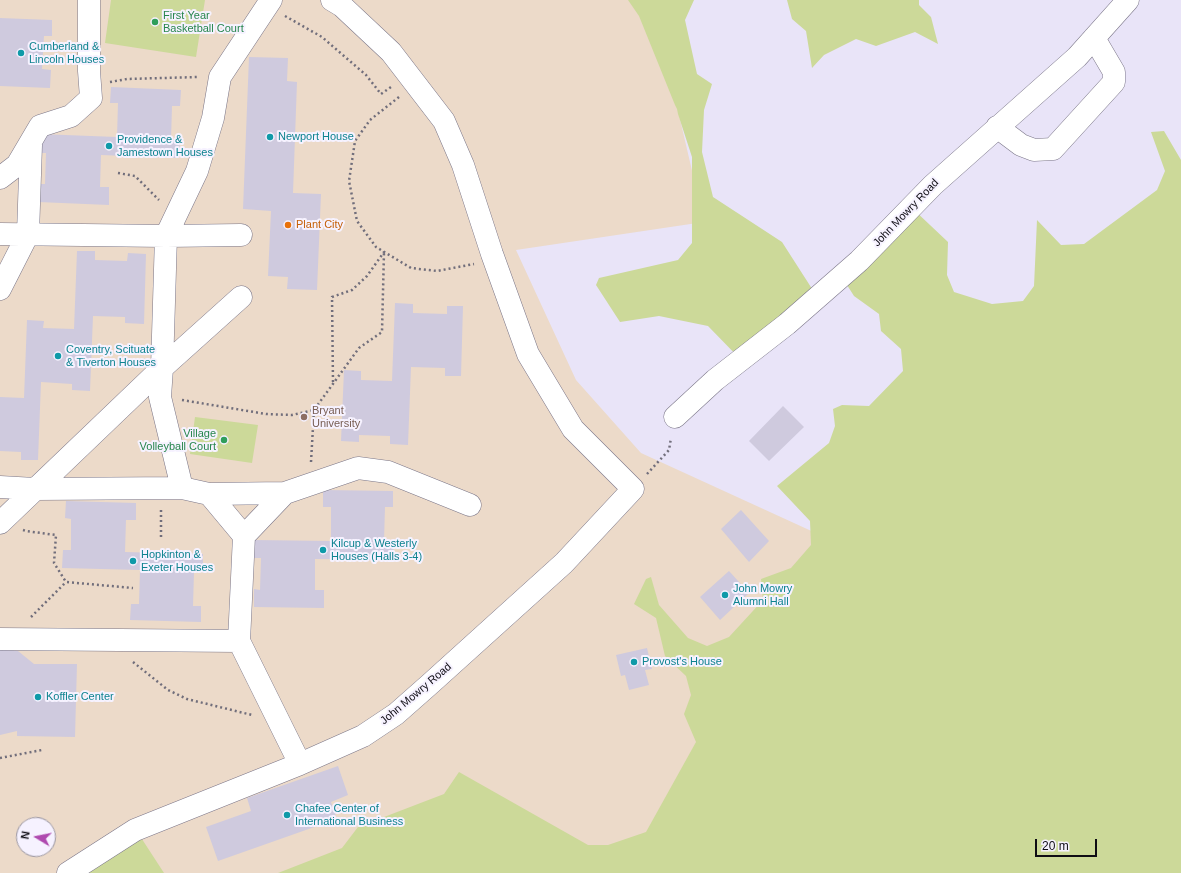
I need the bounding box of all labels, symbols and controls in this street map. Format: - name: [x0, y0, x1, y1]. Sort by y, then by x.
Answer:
- place label: First Year Basketball Court: [163, 9, 244, 35]
- marker: First Year Basketball Court: [150, 17, 160, 27]
- place label: Cumberland & Lincoln Houses: [29, 40, 104, 66]
- marker: Cumberland & Lincoln Houses: [16, 48, 26, 58]
- place label: Newport House: [278, 130, 354, 144]
- marker: Newport House: [265, 132, 275, 142]
- place label: Providence & Jamestown Houses: [117, 133, 213, 159]
- marker: Providence & Jamestown Houses: [104, 141, 114, 151]
- street label: John Mowry Road: [870, 177, 942, 249]
- place label: Plant City: [296, 218, 343, 232]
- marker: Plant City: [283, 220, 293, 230]
- place label: Coventry, Scituate & Tiverton Houses: [66, 343, 156, 369]
- marker: Coventry, Scituate & Tiverton Houses: [53, 351, 63, 361]
- place label: Bryant University: [312, 404, 360, 430]
- marker: Bryant University: [299, 412, 309, 422]
- place label: Village Volleyball Court: [140, 427, 216, 453]
- marker: Village Volleyball Court: [219, 435, 229, 445]
- place label: Kilcup & Westerly Houses (Halls 3-4): [331, 537, 422, 563]
- marker: Kilcup & Westerly Houses (Halls 3-4): [318, 545, 328, 555]
- place label: Hopkinton & Exeter Houses: [141, 548, 213, 574]
- marker: Hopkinton & Exeter Houses: [128, 556, 138, 566]
- place label: John Mowry Alumni Hall: [733, 582, 792, 608]
- marker: John Mowry Alumni Hall: [720, 590, 730, 600]
- place label: Provost's House: [642, 655, 722, 669]
- marker: Provost's House: [629, 657, 639, 667]
- street label: John Mowry Road: [378, 660, 454, 728]
- place label: Koffler Center: [46, 690, 114, 704]
- marker: Koffler Center: [33, 692, 43, 702]
- place label: Chafee Center of International Business: [295, 802, 403, 828]
- marker: Chafee Center of International Business: [282, 810, 292, 820]
- north arrow: [16, 817, 56, 857]
- text: N: [19, 830, 32, 840]
- scale bar: [1037, 831, 1099, 857]
- text: 20 m: [1042, 839, 1069, 853]

